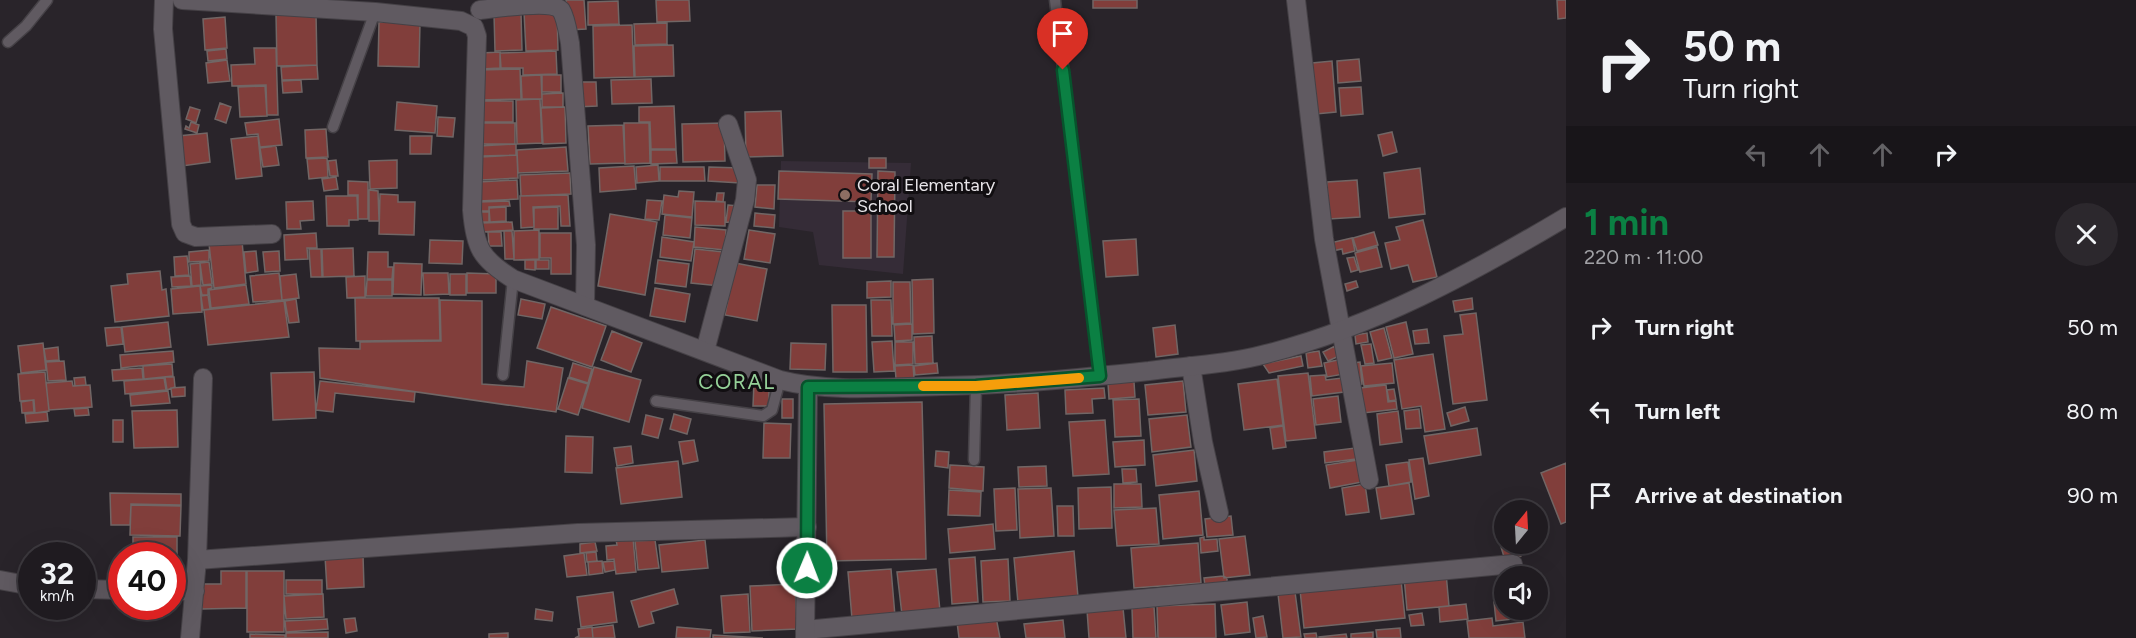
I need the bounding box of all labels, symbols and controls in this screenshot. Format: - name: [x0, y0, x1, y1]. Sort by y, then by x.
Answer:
- pin: [1037, 8, 1088, 70]
- icon: arrive: [1046, 17, 1079, 50]
- text: 50 m: [1683, 21, 1781, 72]
- icon: right: [1584, 24, 1662, 102]
- text: Turn right: [1683, 72, 1799, 105]
- icon: left: [1740, 138, 1773, 171]
- icon: ahead: [1803, 138, 1836, 171]
- icon: ahead: [1866, 138, 1899, 171]
- icon: right: [1929, 138, 1962, 171]
- place label: Coral Elementary School: [857, 174, 996, 217]
- marker: Coral Elementary School: [838, 188, 852, 202]
- text: 1 min: [1584, 201, 1669, 244]
- button: close: [2055, 203, 2118, 266]
- text: 220 m · 11:00: [1584, 245, 1703, 269]
- icon: right: [1584, 311, 1617, 344]
- text: Turn right: [1635, 314, 1734, 341]
- text: 50 m: [2067, 314, 2118, 341]
- district label: CORAL: [698, 369, 776, 394]
- icon: left: [1584, 395, 1617, 428]
- text: Turn left: [1635, 398, 1721, 425]
- text: 80 m: [2066, 398, 2118, 425]
- icon: arrive: [1584, 479, 1617, 512]
- text: Arrive at destination: [1635, 482, 1843, 509]
- text: 90 m: [2067, 482, 2118, 509]
- north arrow: [1494, 500, 1548, 554]
- map controls: [1494, 500, 1548, 620]
- position arrow: [775, 536, 839, 600]
- speed limit sign: 40: [108, 542, 186, 620]
- text: 32: [40, 555, 74, 592]
- button: sound: [1494, 566, 1548, 620]
- text: km/h: [40, 587, 74, 605]

